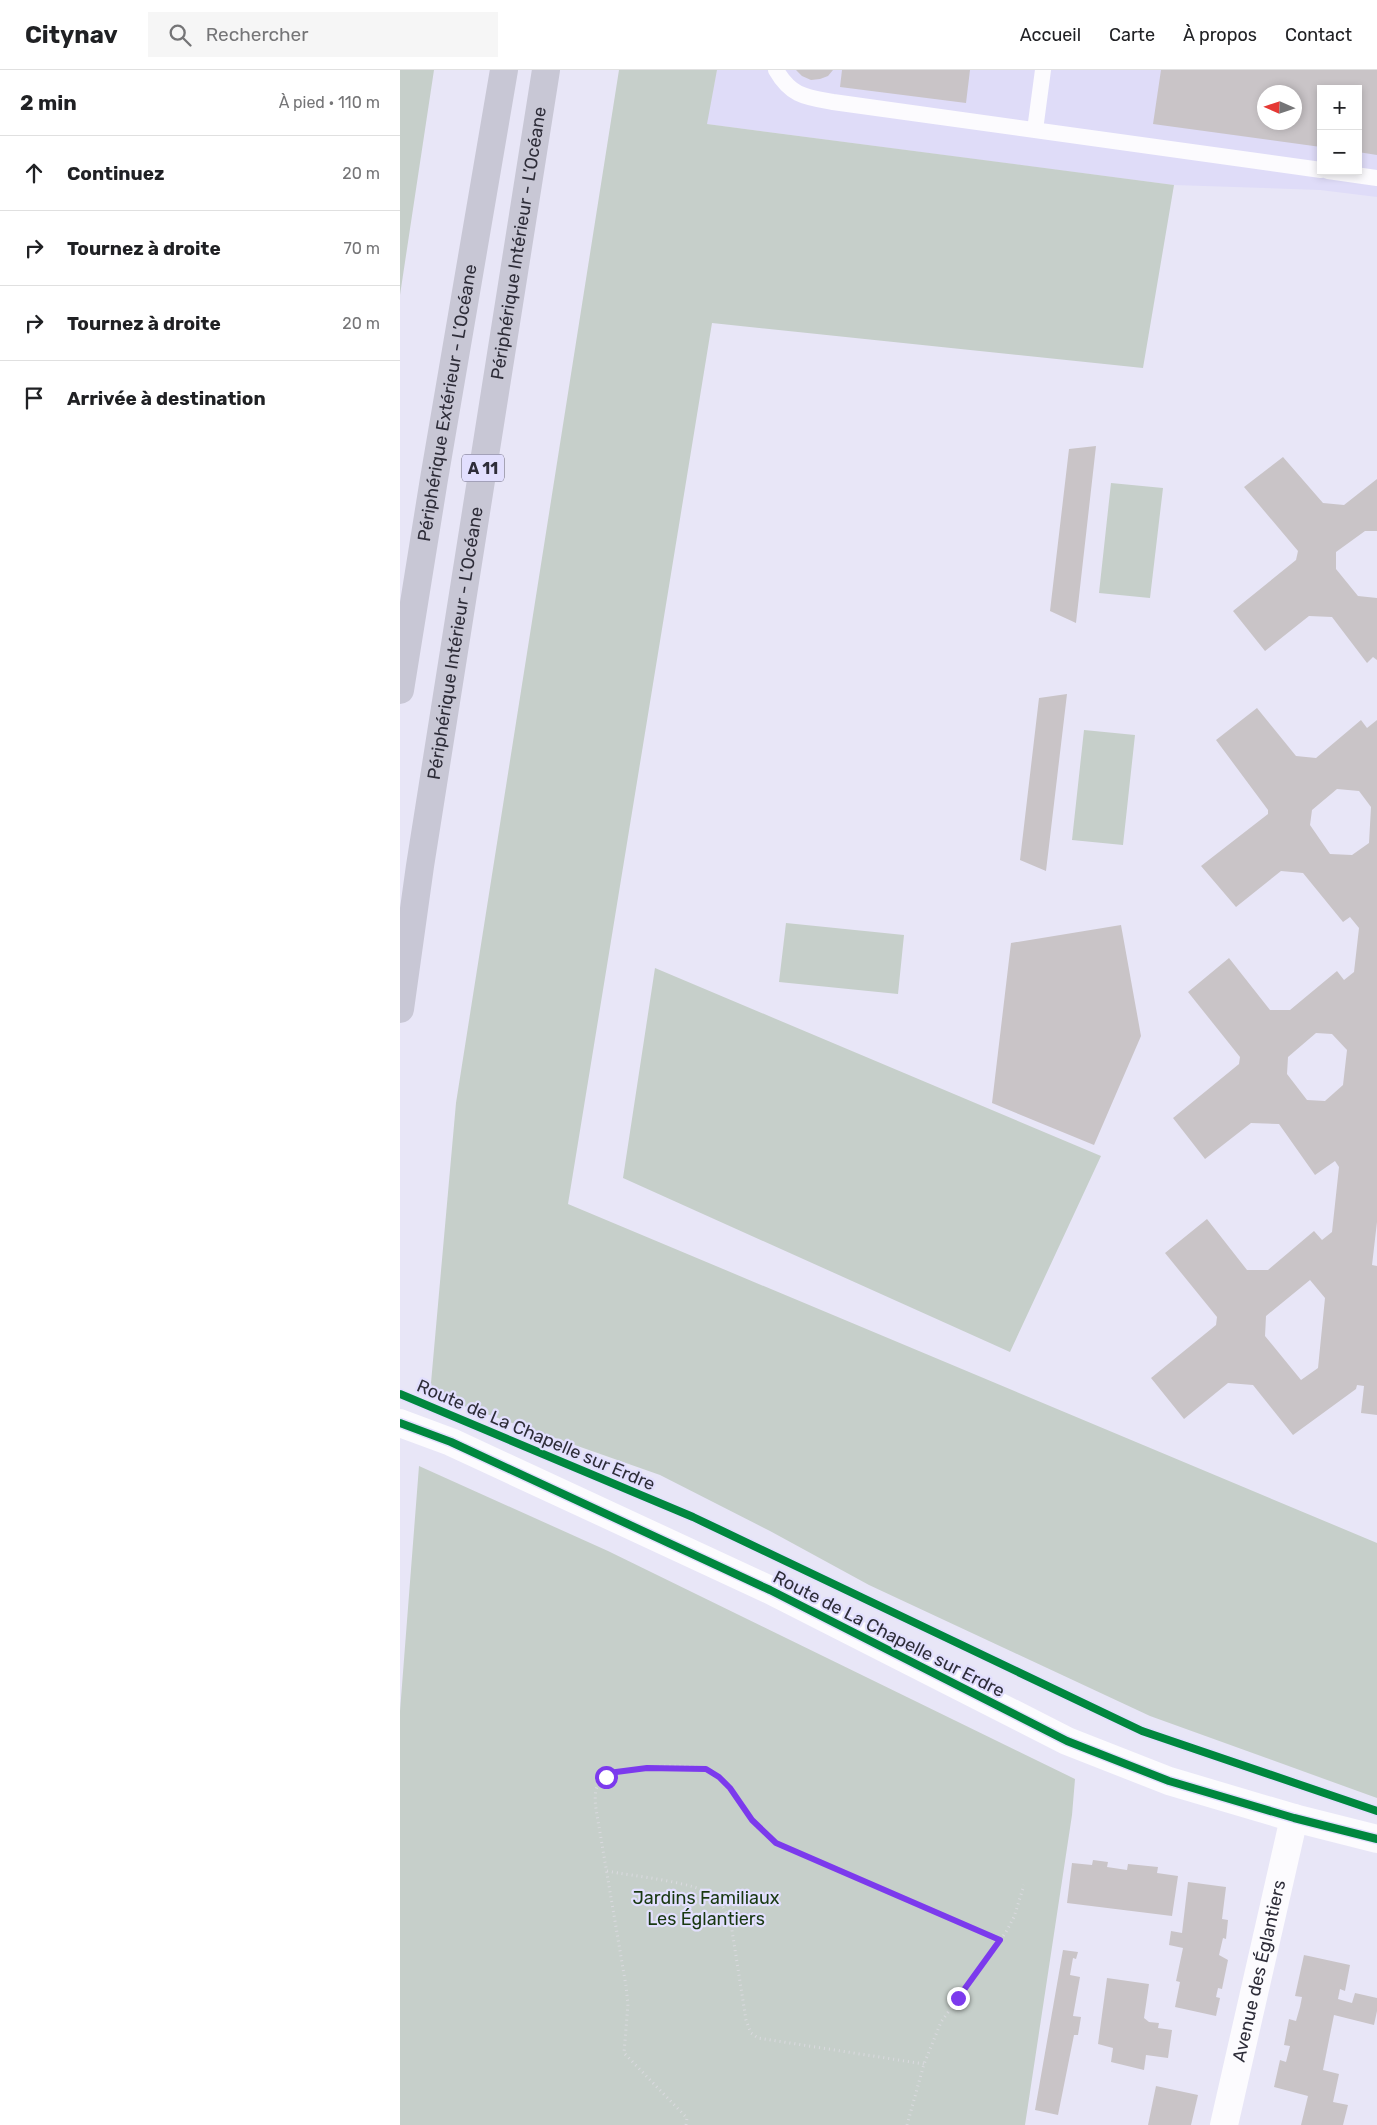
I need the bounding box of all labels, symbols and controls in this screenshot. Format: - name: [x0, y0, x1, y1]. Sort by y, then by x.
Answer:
- search box: [148, 12, 498, 57]
- text: Citynav: [25, 21, 118, 49]
- icon: search: [166, 21, 194, 49]
- text: Rechercher: [206, 23, 308, 46]
- text: Accueil: [1020, 24, 1081, 46]
- text: Carte: [1109, 24, 1155, 46]
- text: À propos: [1183, 24, 1257, 46]
- text: Contact: [1285, 24, 1352, 46]
- north arrow: [1257, 85, 1302, 130]
- map controls: [1317, 85, 1362, 175]
- button: +: [1317, 85, 1362, 130]
- text: 2 min: [20, 90, 77, 115]
- text: À pied · 110 m: [279, 93, 380, 112]
- street label: Périphérique Intérieur - L’Océane: [486, 105, 551, 381]
- button: −: [1317, 130, 1362, 175]
- icon: ahead: [20, 159, 48, 187]
- text: Continuez: [67, 162, 165, 185]
- text: 20 m: [342, 164, 380, 183]
- icon: right: [20, 234, 48, 262]
- text: Tournez à droite: [67, 237, 221, 260]
- text: 70 m: [343, 239, 380, 258]
- street label: Périphérique Extérieur - L’Océane: [413, 263, 482, 543]
- icon: right: [20, 309, 48, 337]
- text: Tournez à droite: [67, 312, 221, 335]
- text: 20 m: [342, 314, 380, 333]
- icon: arrive: [20, 384, 48, 412]
- text: Arrivée à destination: [67, 387, 266, 410]
- road number: A 11: [462, 454, 504, 482]
- street label: Périphérique Intérieur - L’Océane: [423, 505, 488, 781]
- street label: Route de La Chapelle sur Erdre: [413, 1375, 659, 1495]
- street label: Route de La Chapelle sur Erdre: [770, 1566, 1008, 1702]
- route start: [595, 1766, 618, 1789]
- street label: Avenue des Églantiers: [1228, 1878, 1291, 2064]
- park label: Jardins Familiaux Les Églantiers: [633, 1887, 780, 1930]
- route end: [947, 1987, 970, 2010]

